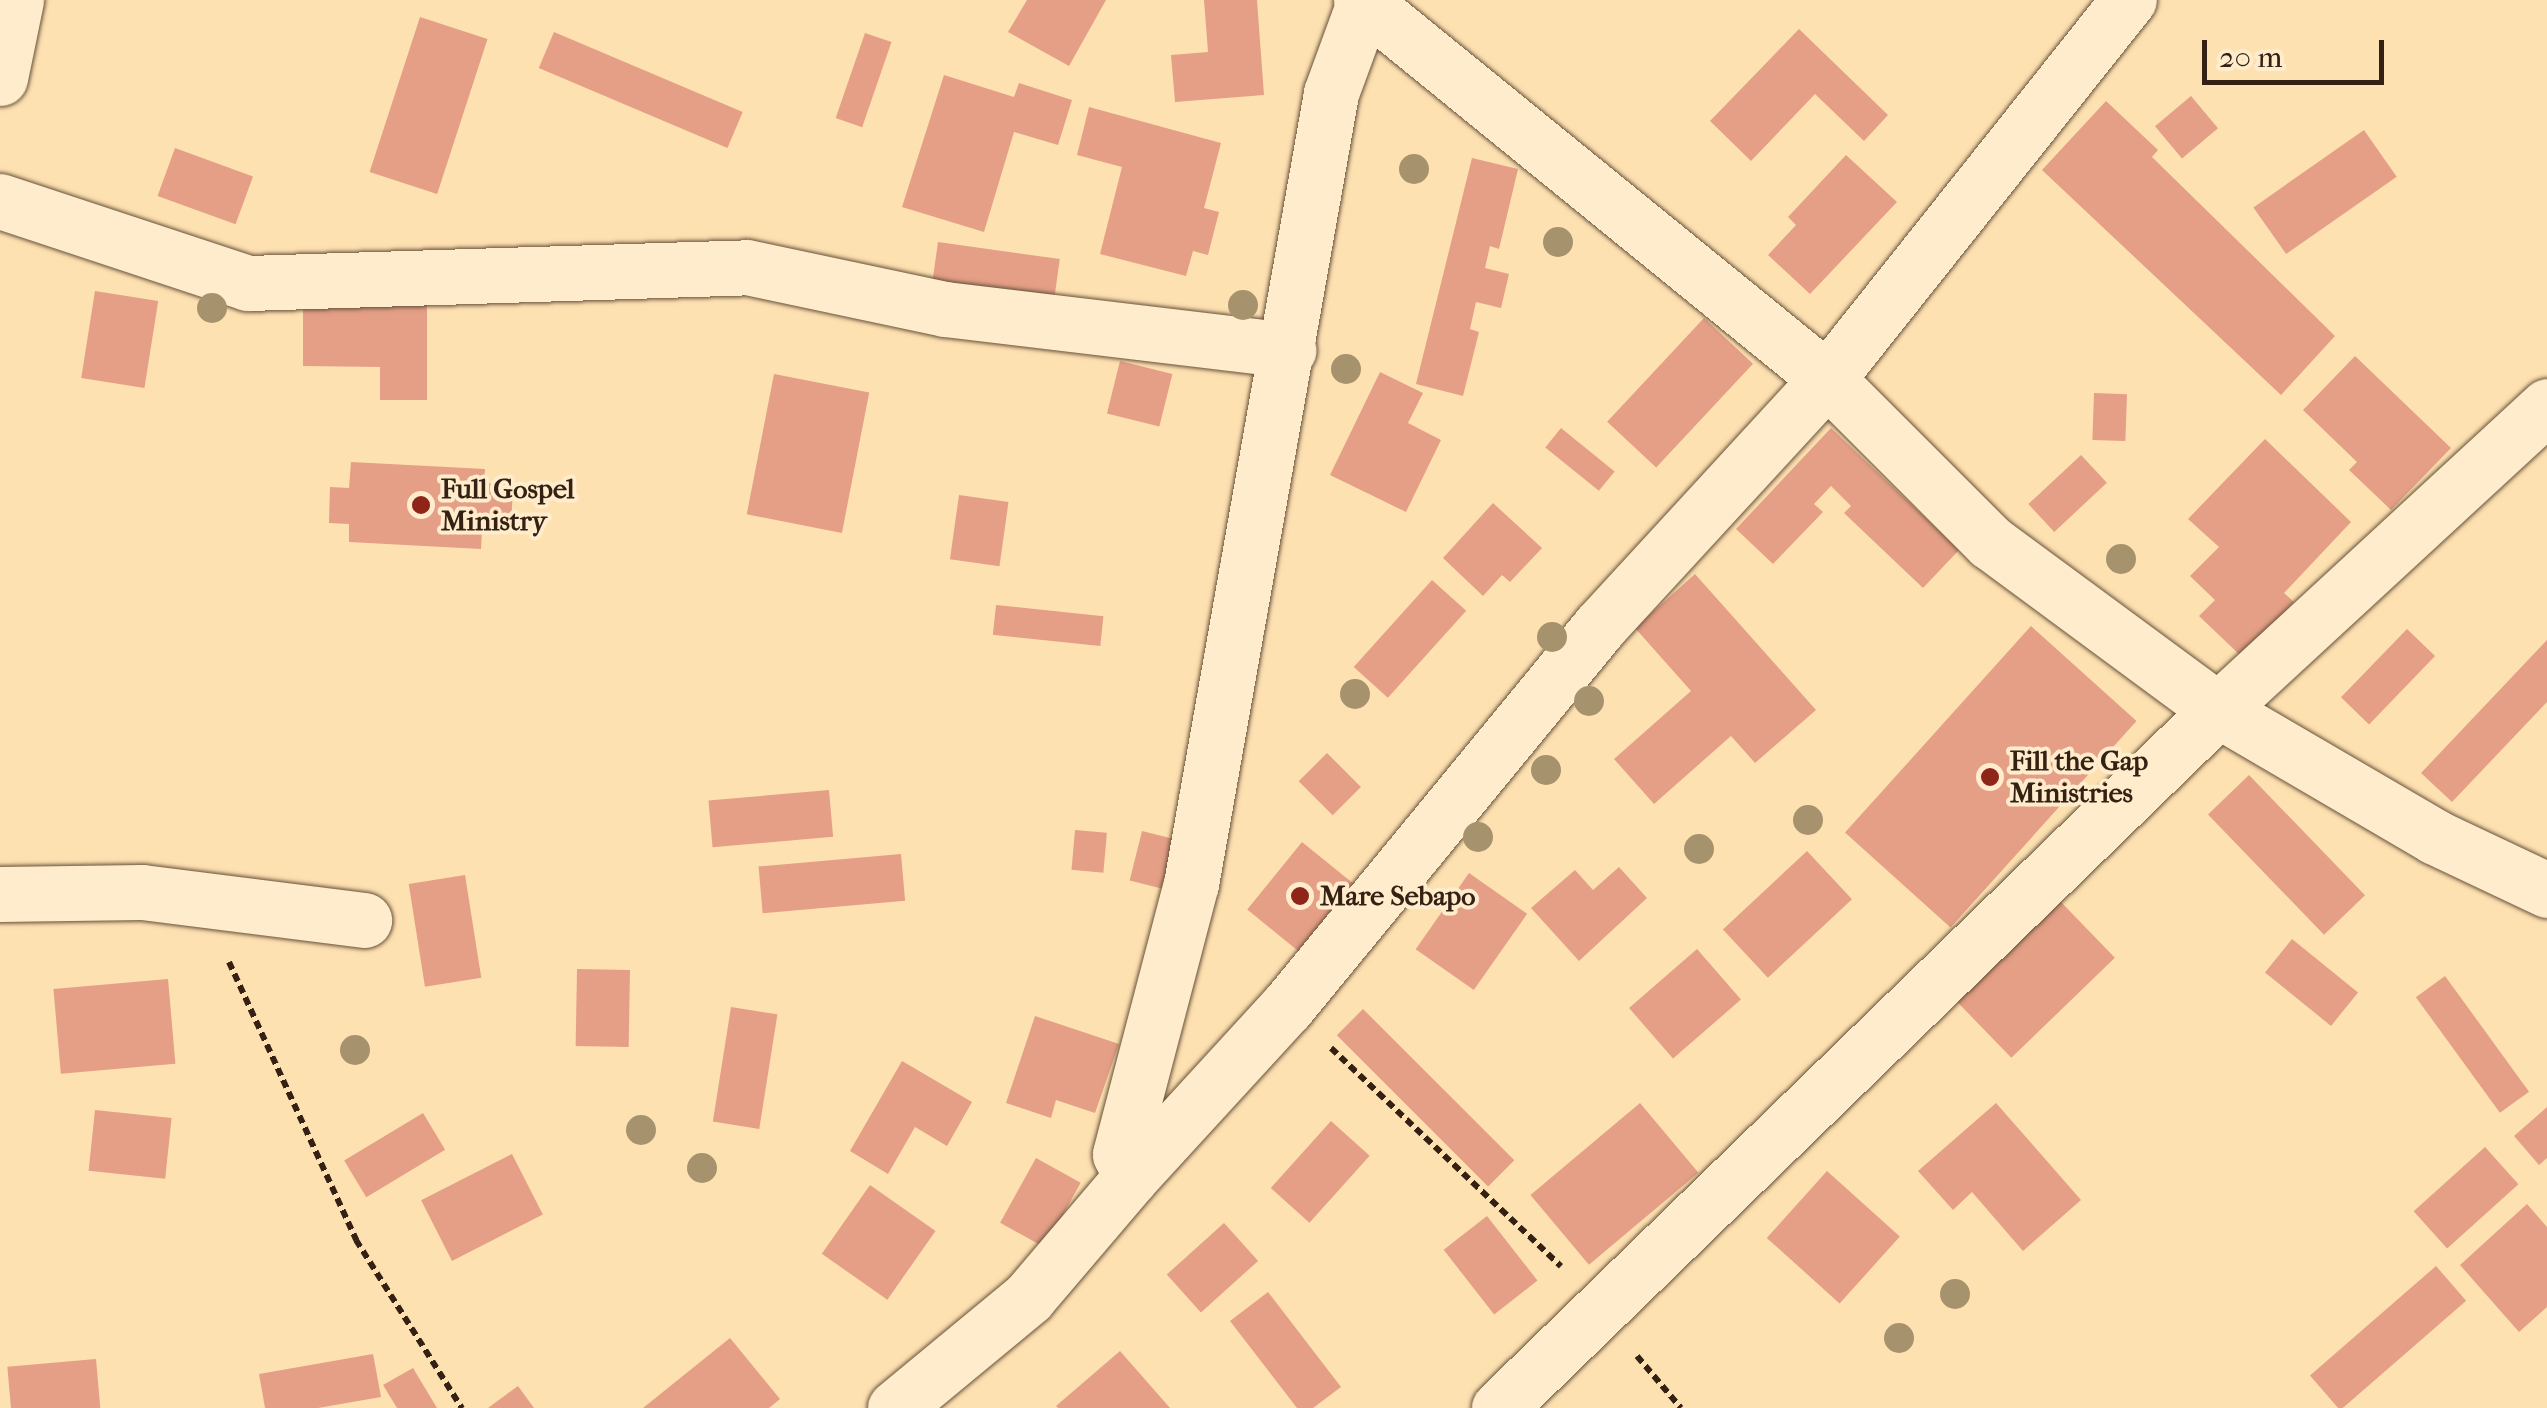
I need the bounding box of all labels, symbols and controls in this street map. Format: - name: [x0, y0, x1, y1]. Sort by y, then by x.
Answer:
- scale bar: [2207, 20, 2390, 82]
- text: 20 m: [2219, 40, 2282, 75]
- place label: Full Gospel Ministry: [441, 472, 574, 538]
- marker: Full Gospel Ministry: [410, 494, 432, 516]
- place label: Fill the Gap Ministries: [2010, 744, 2148, 810]
- marker: Fill the Gap Ministries: [1979, 766, 2001, 788]
- place label: Mare Sebapo: [1320, 879, 1475, 913]
- marker: Mare Sebapo: [1289, 885, 1311, 907]

